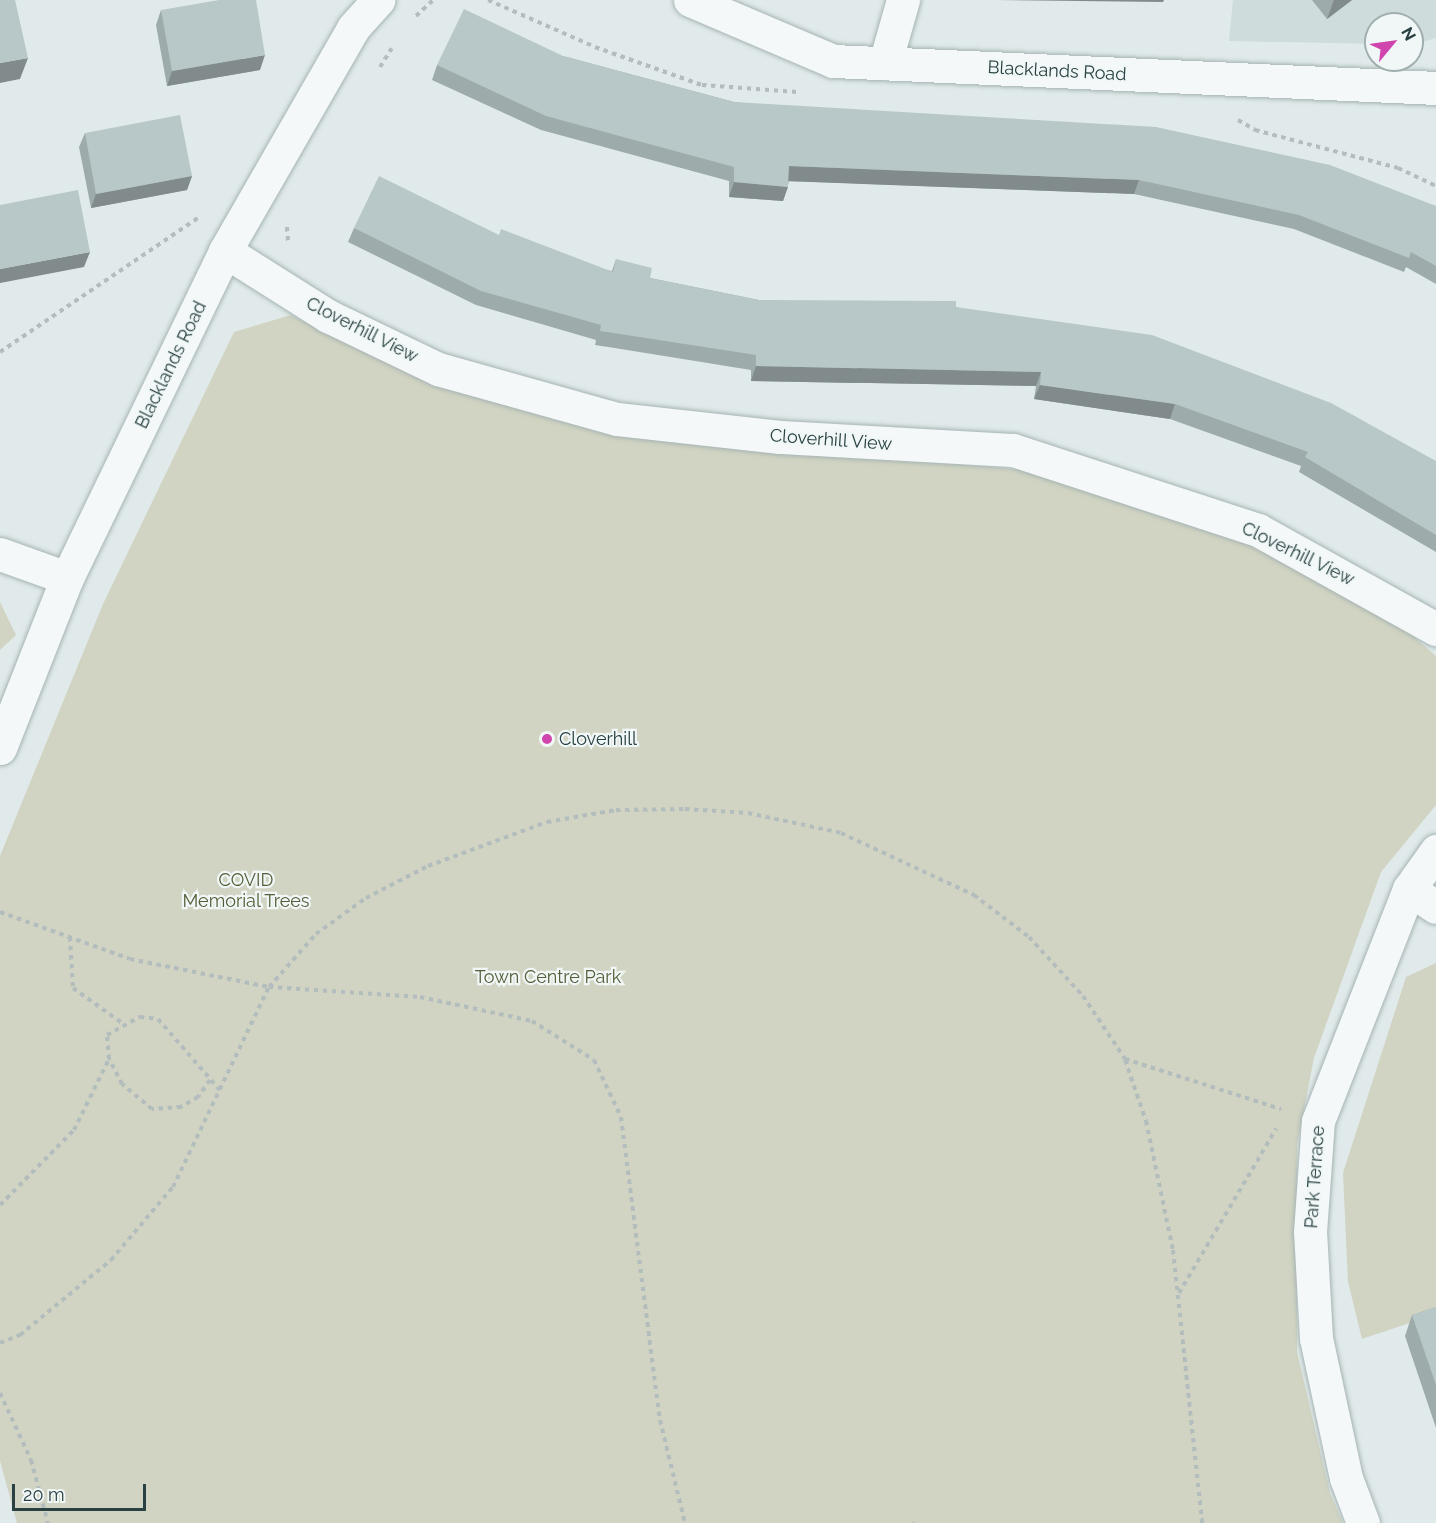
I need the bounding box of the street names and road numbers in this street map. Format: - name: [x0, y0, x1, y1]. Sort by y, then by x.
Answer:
- street label: Blacklands Road: [987, 57, 1127, 85]
- street label: Cloverhill View: [302, 292, 422, 368]
- street label: Blacklands Road: [131, 298, 211, 432]
- street label: Cloverhill View: [769, 425, 893, 455]
- street label: Cloverhill View: [1238, 517, 1358, 591]
- street label: Park Terrace: [1301, 1125, 1329, 1229]

